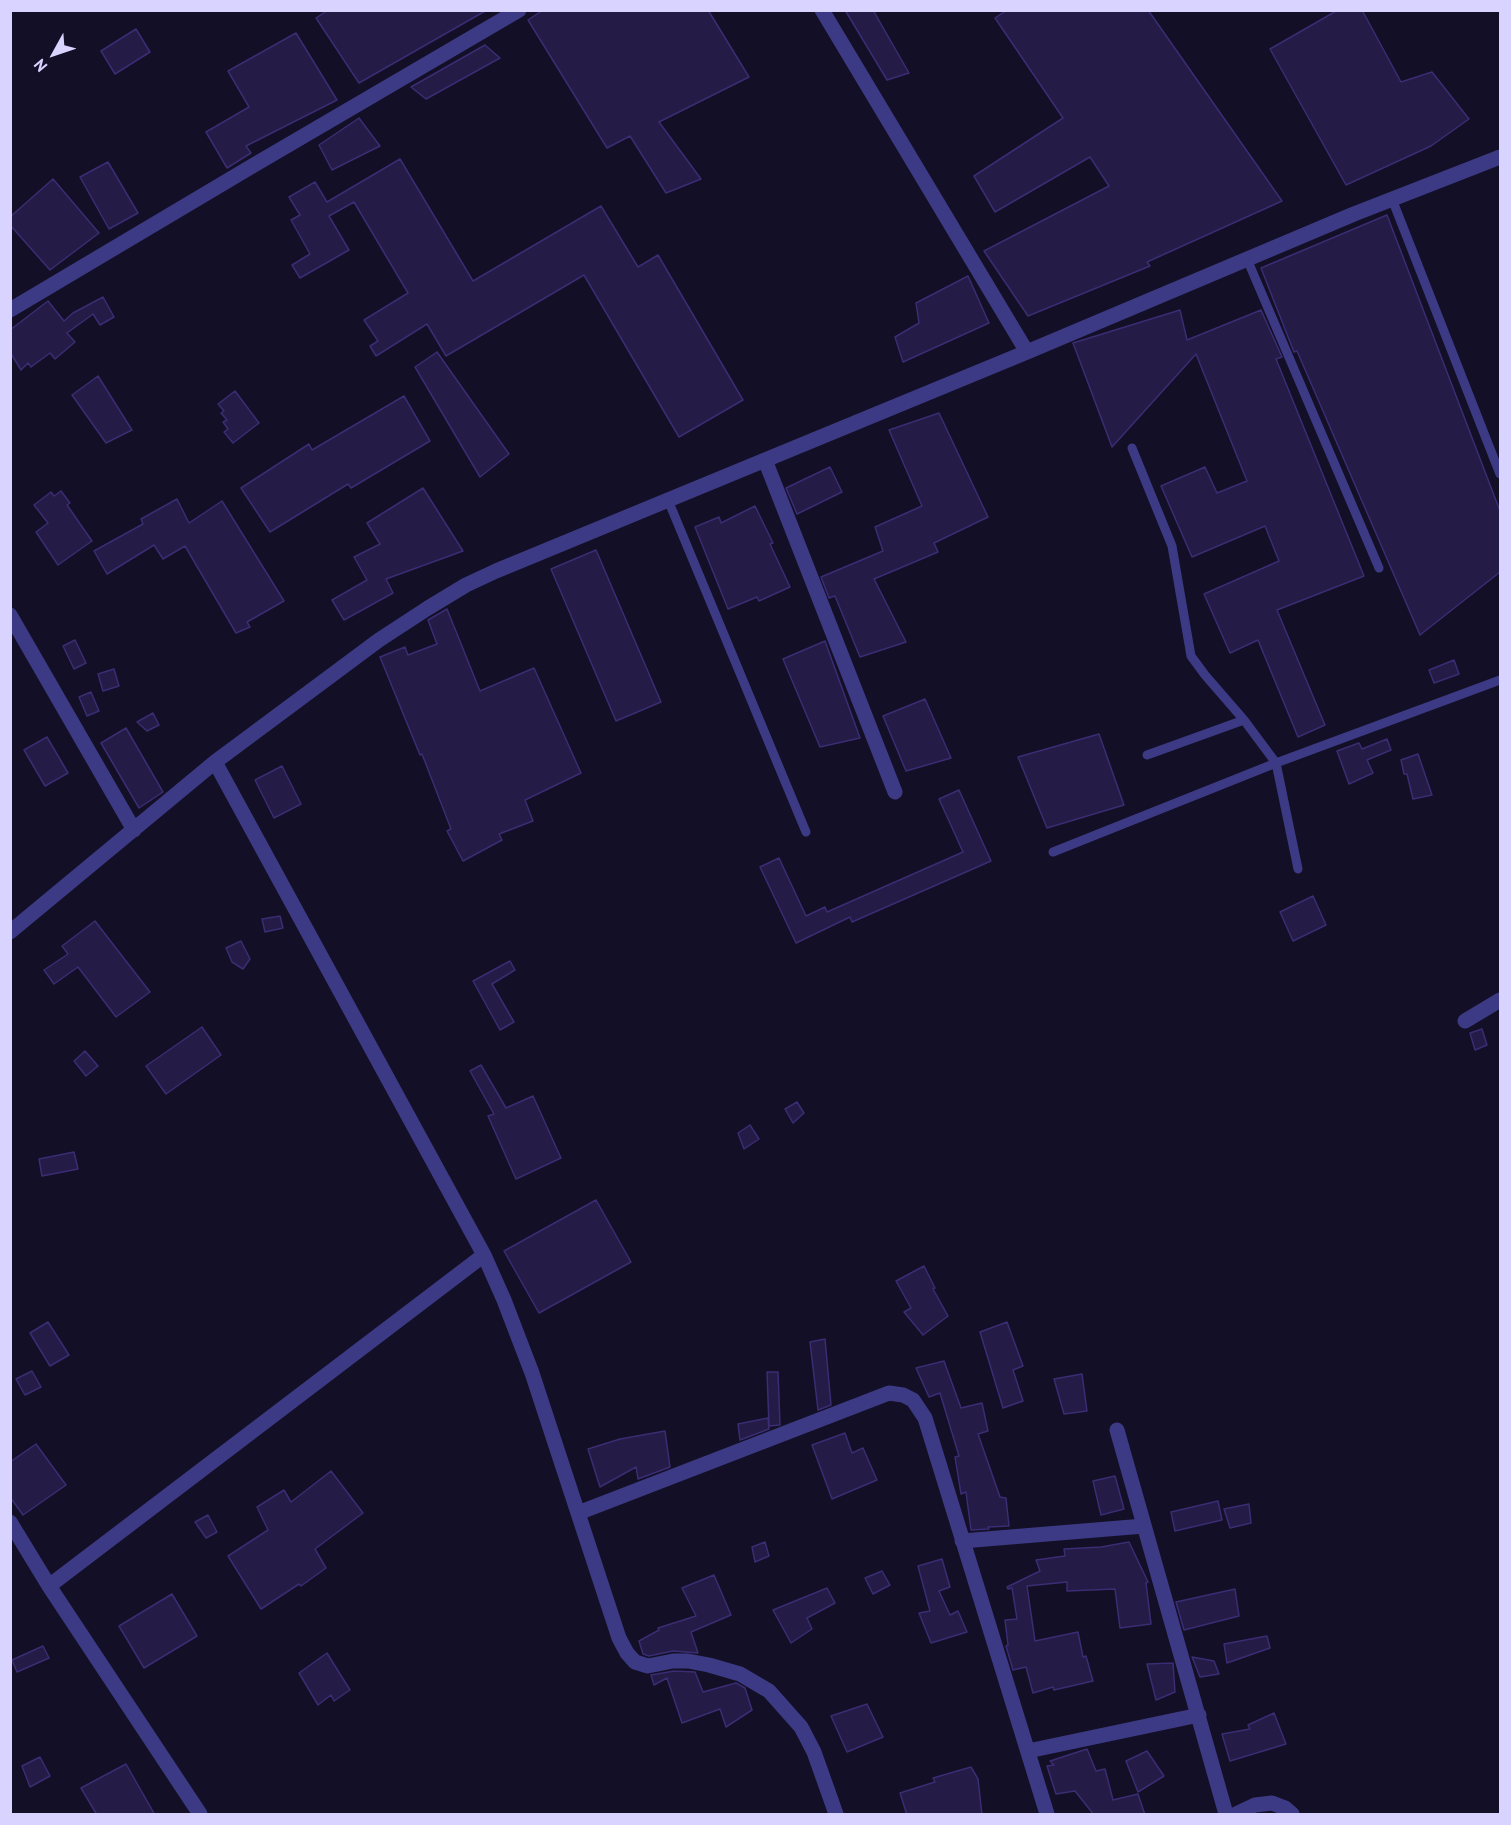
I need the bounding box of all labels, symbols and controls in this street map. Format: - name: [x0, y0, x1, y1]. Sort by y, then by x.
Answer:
- north arrow: [24, 24, 84, 84]
- text: N: [29, 55, 51, 76]

